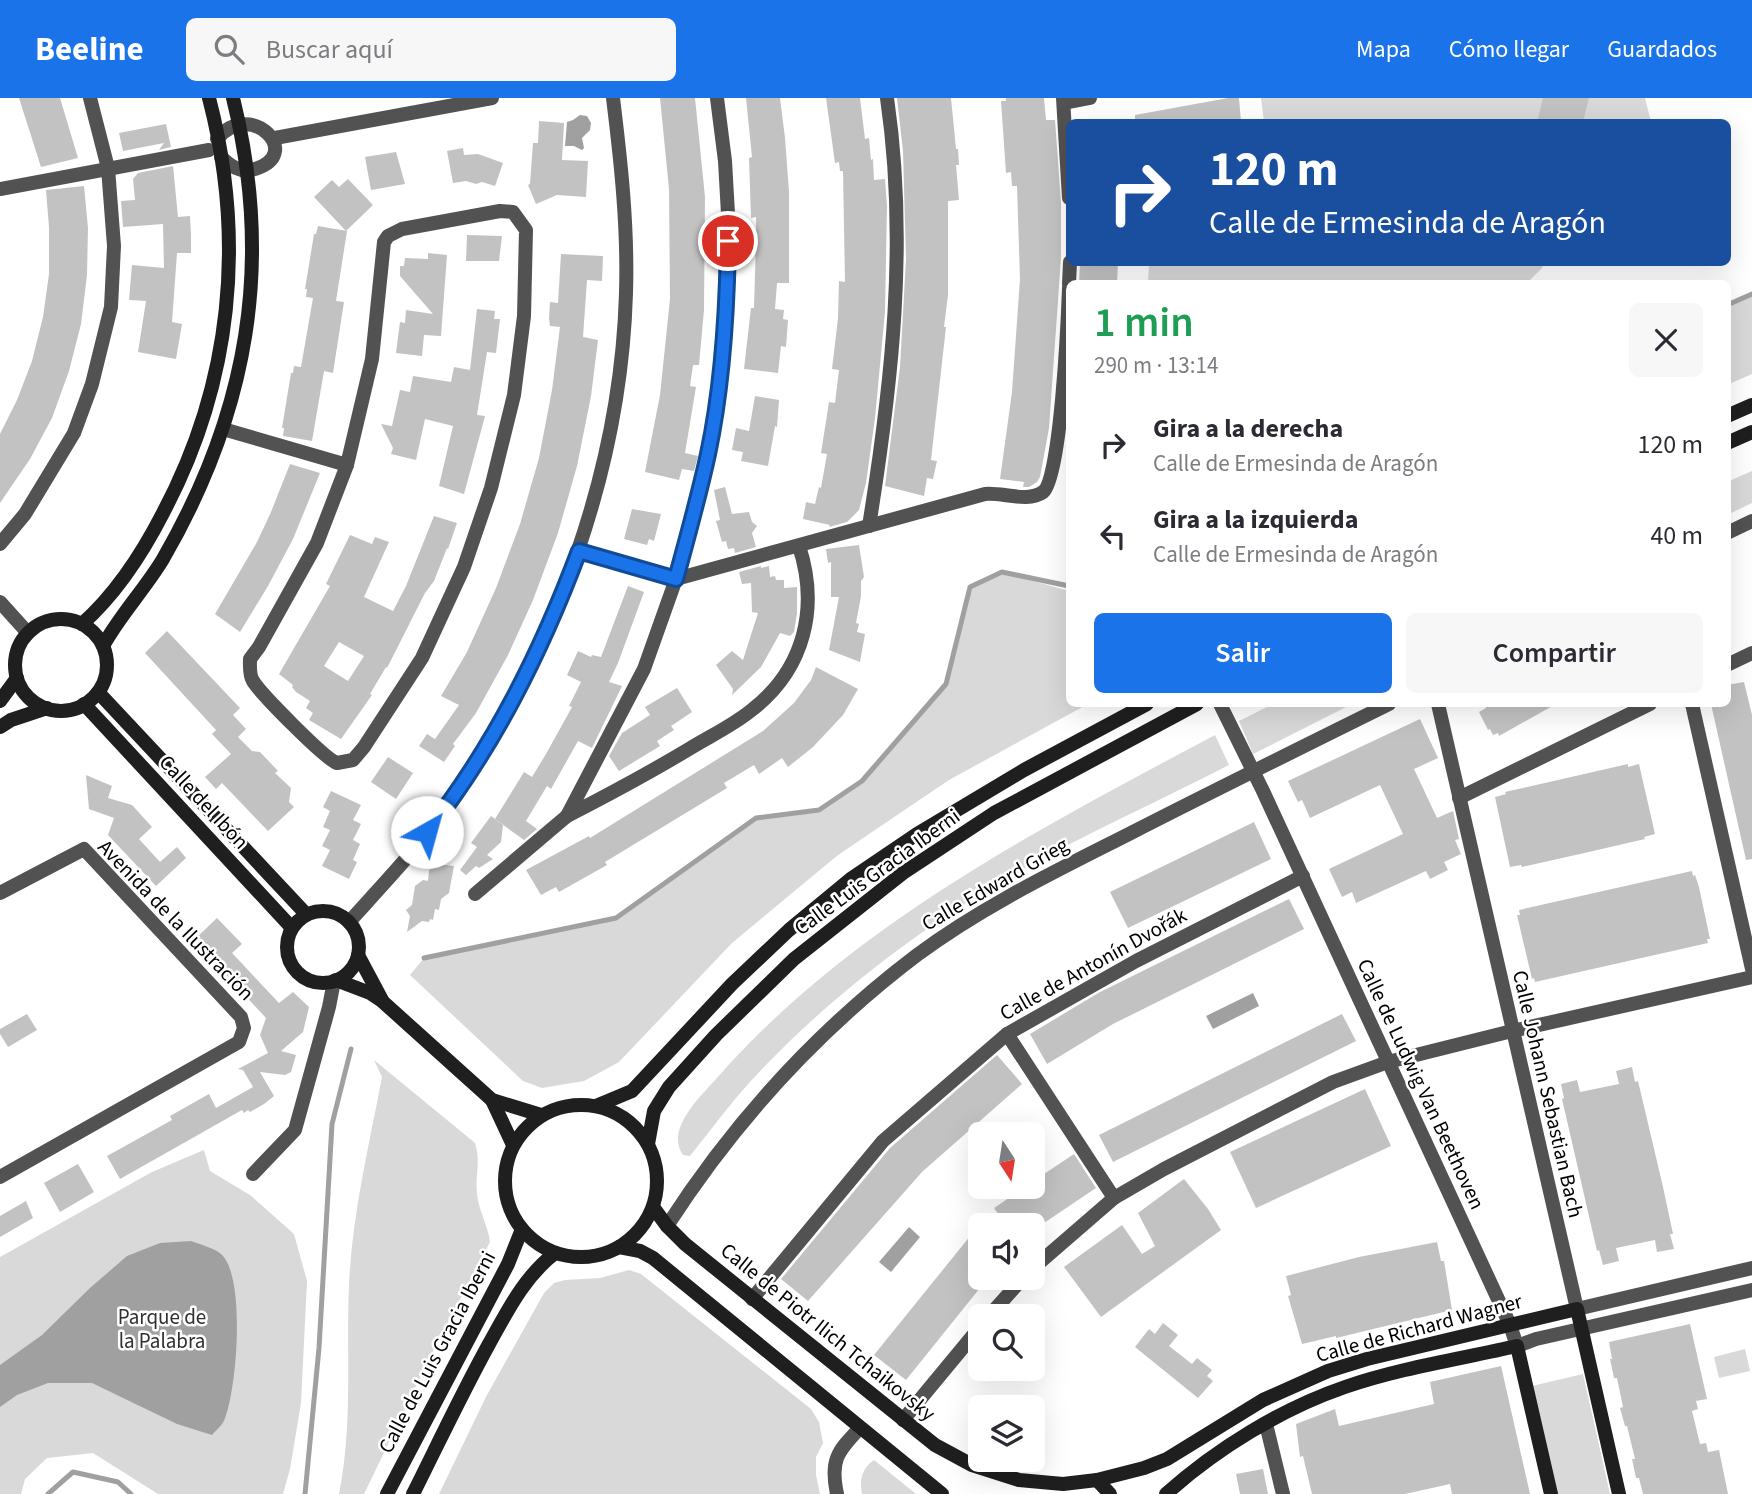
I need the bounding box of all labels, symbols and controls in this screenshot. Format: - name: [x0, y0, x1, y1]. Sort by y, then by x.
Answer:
- search box: [186, 18, 676, 81]
- text: Beeline: [35, 26, 144, 73]
- icon: search: [210, 30, 248, 68]
- text: Buscar aquí: [266, 31, 393, 68]
- text: Mapa: [1356, 32, 1411, 67]
- text: Cómo llegar: [1449, 32, 1569, 67]
- text: Guardados: [1607, 32, 1717, 67]
- text: 120 m: [1209, 135, 1338, 205]
- icon: right: [1094, 147, 1185, 238]
- text: Calle de Ermesinda de Aragón: [1209, 200, 1606, 246]
- pin: [698, 211, 758, 271]
- icon: arrive: [709, 222, 747, 260]
- text: 1 min: [1094, 293, 1194, 353]
- button: close: [1629, 303, 1703, 377]
- text: 290 m · 13:14: [1094, 349, 1218, 382]
- text: Gira a la derecha: [1153, 410, 1343, 447]
- icon: right: [1094, 426, 1132, 464]
- text: 120 m: [1637, 426, 1703, 463]
- text: Calle de Ermesinda de Aragón: [1153, 447, 1438, 480]
- text: Gira a la izquierda: [1153, 501, 1358, 538]
- icon: left: [1094, 517, 1132, 555]
- text: 40 m: [1650, 517, 1703, 554]
- text: Calle de Ermesinda de Aragón: [1153, 538, 1438, 571]
- button: Salir: [1094, 613, 1392, 693]
- button: Compartir: [1406, 613, 1703, 693]
- street label: Calle del Ibón: [152, 748, 256, 856]
- position arrow: [390, 795, 464, 869]
- street label: Calle Luis Gracia Iberni: [788, 801, 966, 943]
- street label: Calle Edward Grieg: [916, 830, 1074, 938]
- street label: Avenida de la Ilustración: [91, 833, 261, 1007]
- street label: Calle de Antonín Dvořák: [994, 900, 1192, 1028]
- street label: Calle de Ludwig Van Beethoven: [1350, 954, 1492, 1214]
- street label: Calle Johann Sebastian Bach: [1505, 967, 1591, 1221]
- north arrow: [968, 1122, 1045, 1199]
- map controls: [968, 1122, 1045, 1472]
- button: sound: [968, 1213, 1045, 1290]
- street label: Calle de Piotr Ilich Tchaikovsky: [714, 1236, 942, 1428]
- street label: Calle de Luis Gracia Iberni: [371, 1246, 503, 1458]
- street label: Calle de Richard Wagner: [1313, 1286, 1526, 1370]
- park label: Parque de la Palabra: [118, 1302, 206, 1356]
- button: search: [968, 1304, 1045, 1381]
- button: layers: [968, 1395, 1045, 1472]

